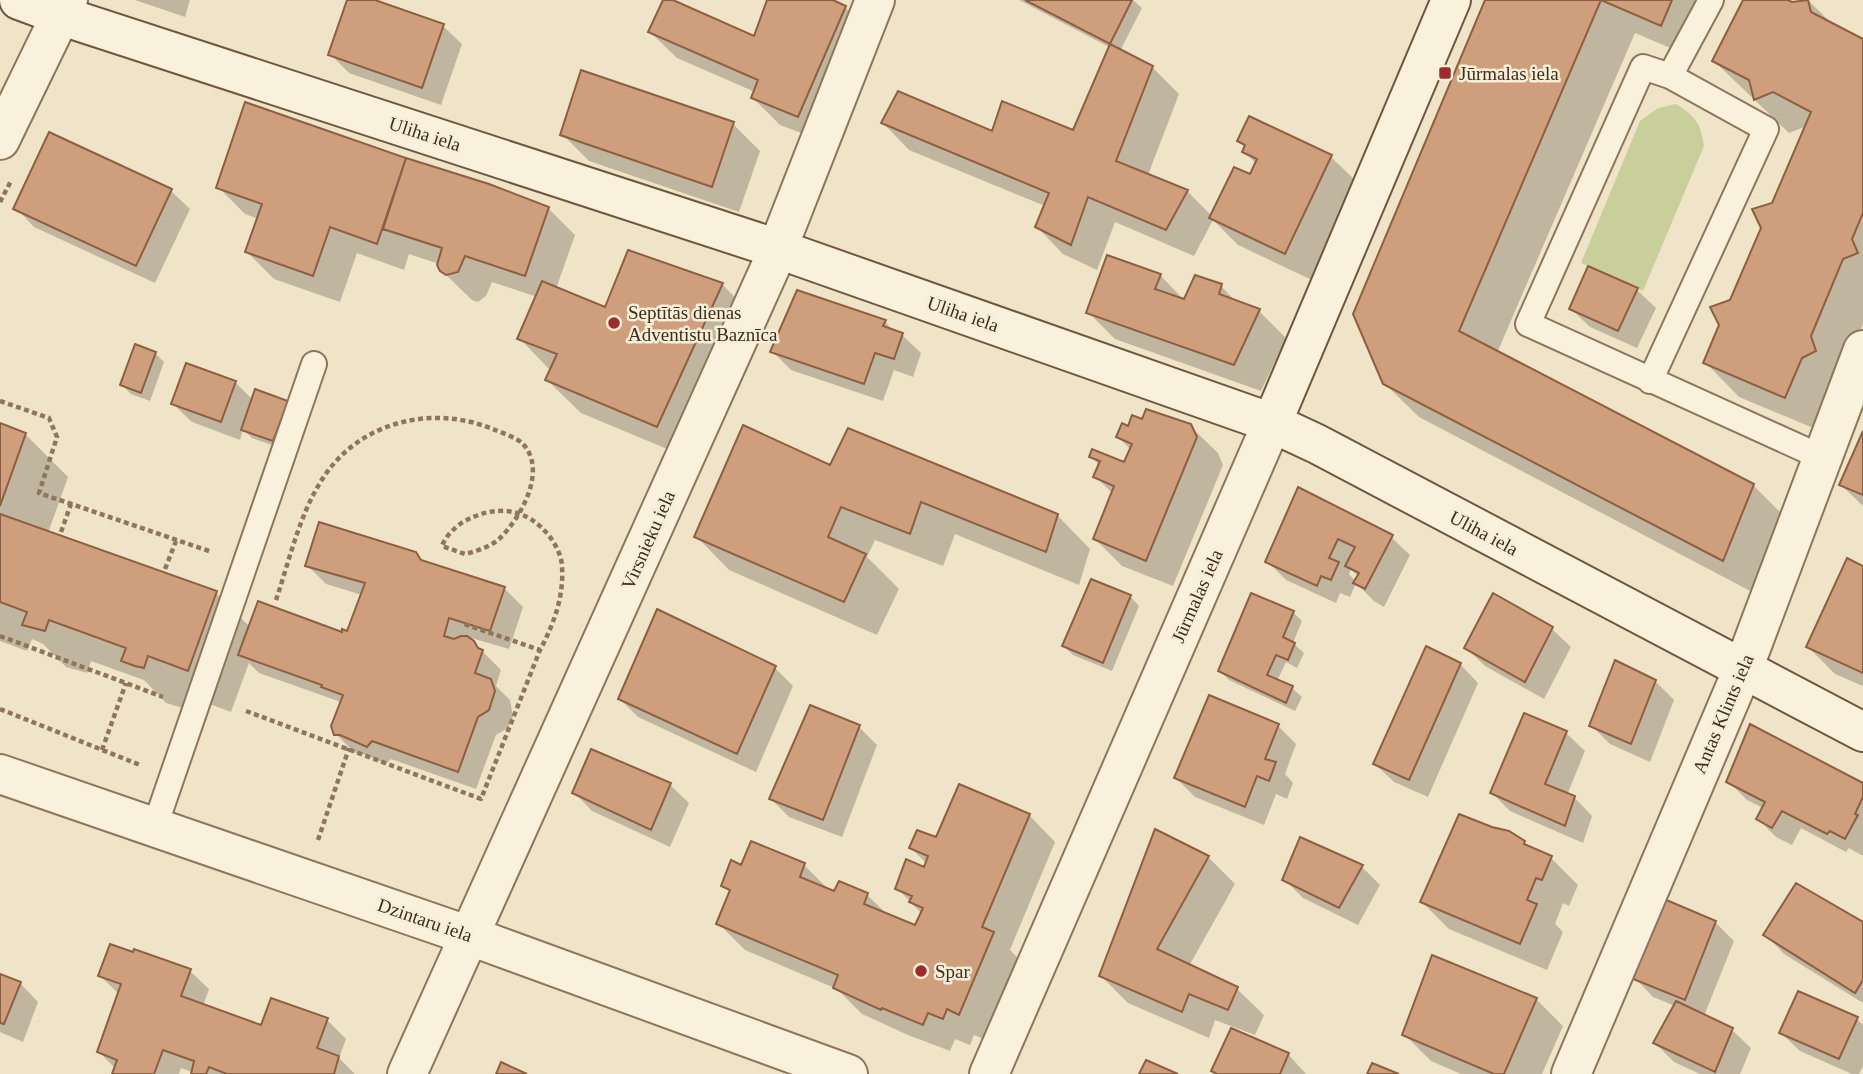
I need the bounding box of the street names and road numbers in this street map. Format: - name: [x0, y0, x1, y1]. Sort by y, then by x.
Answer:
- street label: Uliha iela: [386, 113, 464, 156]
- street label: Uliha iela: [924, 292, 1002, 336]
- street label: Virsnieku iela: [617, 487, 679, 593]
- street label: Uliha iela: [1446, 506, 1522, 560]
- street label: Jūrmalas iela: [1167, 546, 1227, 646]
- street label: Antas Klints iela: [1688, 651, 1758, 777]
- street label: Dzintaru iela: [375, 894, 476, 946]

